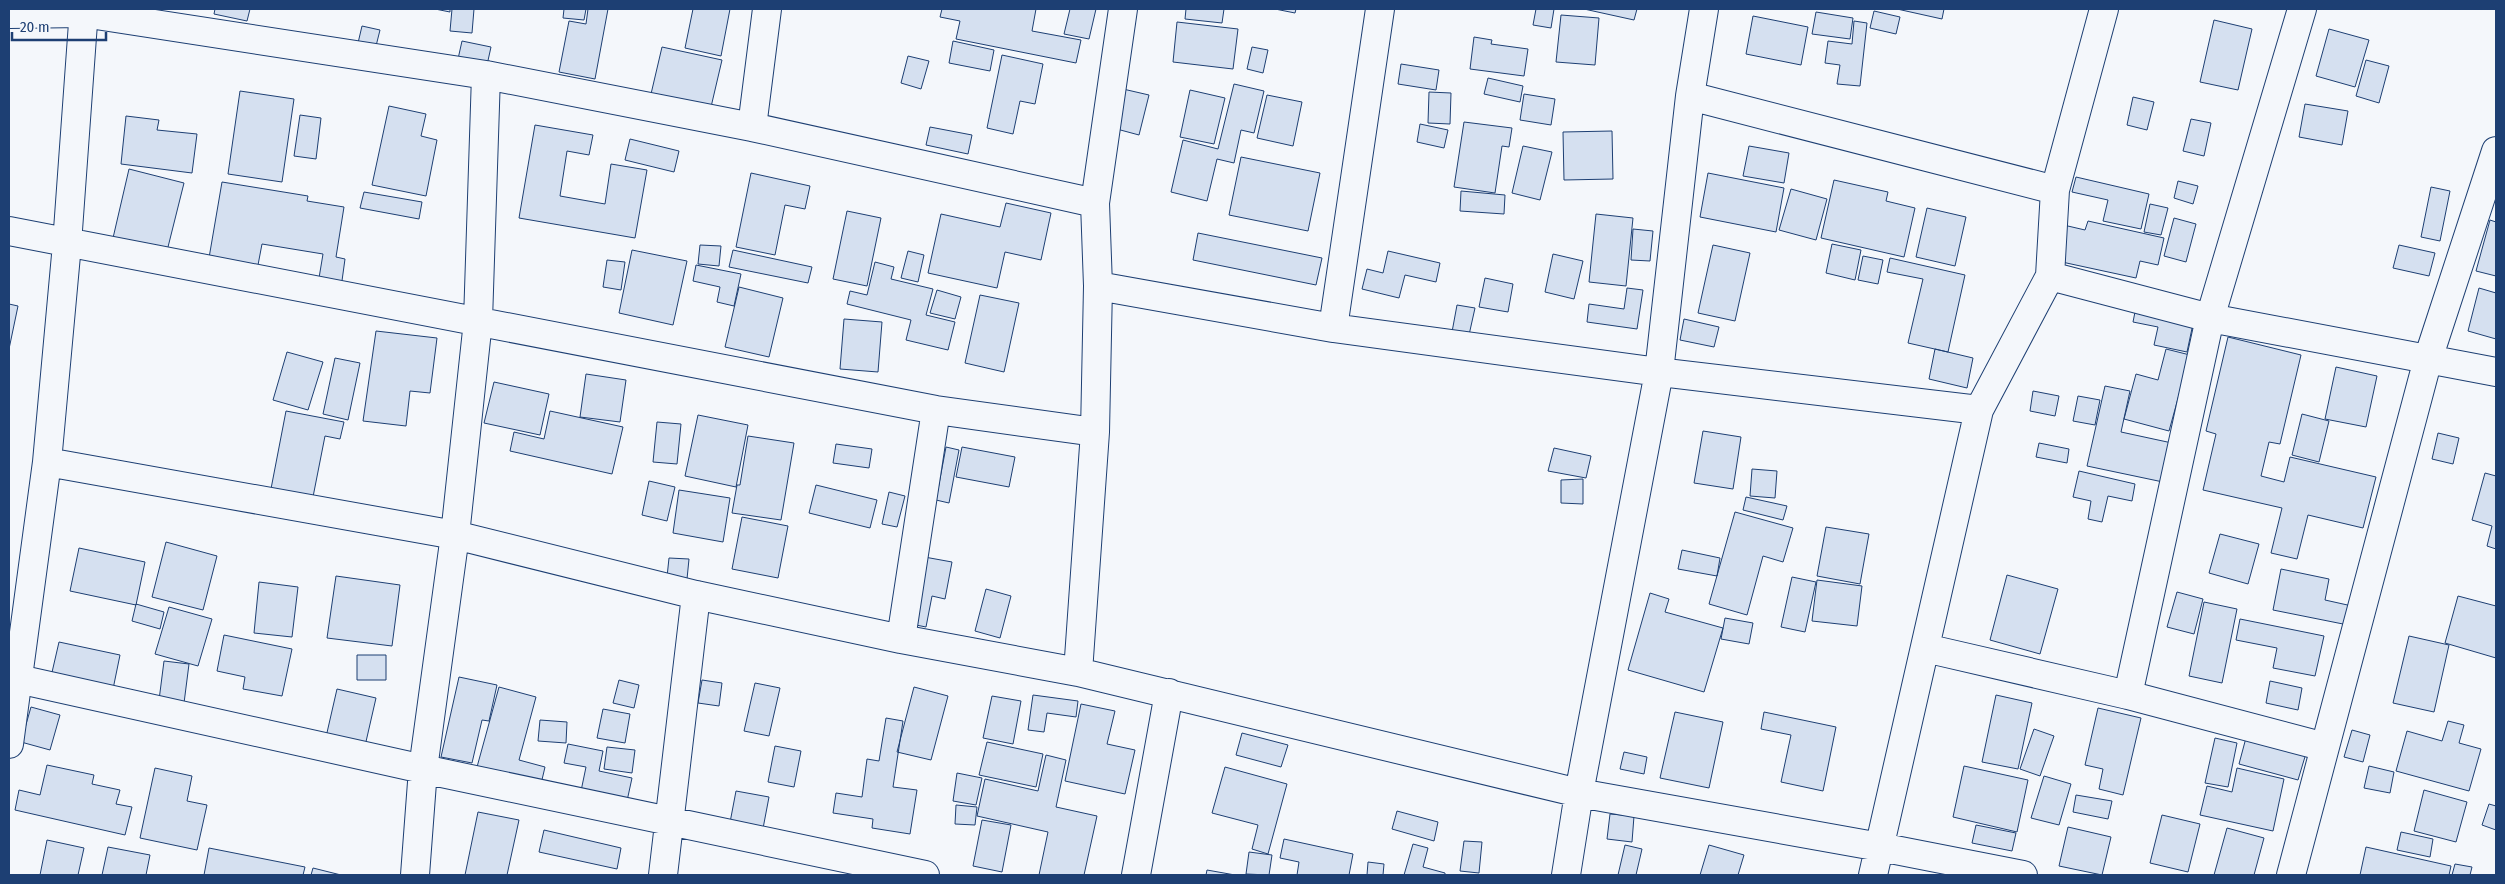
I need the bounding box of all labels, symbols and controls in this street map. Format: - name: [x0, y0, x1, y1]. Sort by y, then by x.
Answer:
- scale bar: [12, 10, 106, 42]
- text: 20 m: [20, 18, 50, 36]

